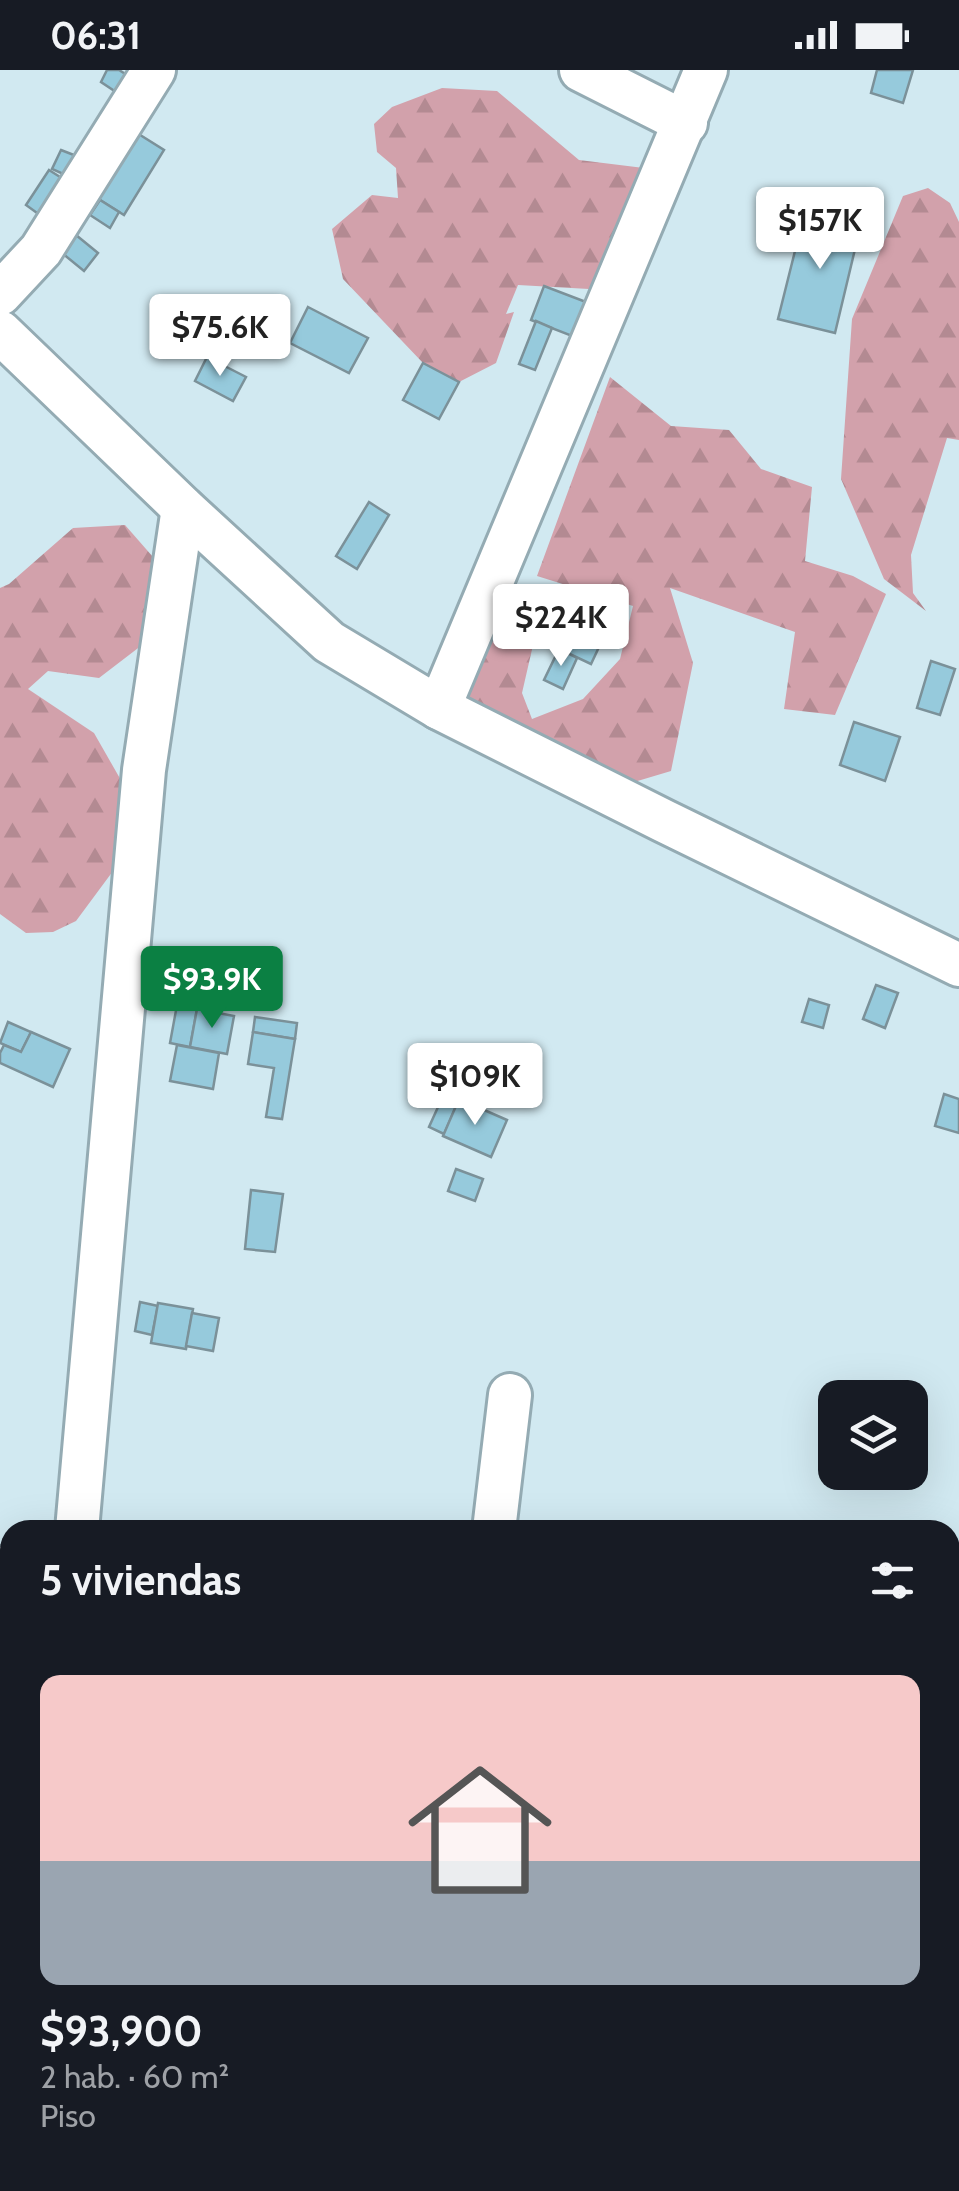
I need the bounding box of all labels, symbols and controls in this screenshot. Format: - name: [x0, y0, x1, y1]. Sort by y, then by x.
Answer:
- text: 06:31: [50, 12, 141, 59]
- pin: $157K: [750, 187, 890, 272]
- text: $157K: [778, 200, 862, 239]
- pin: $75.6K: [139, 294, 301, 379]
- text: $75.6K: [171, 307, 269, 346]
- pin: $224K: [491, 584, 631, 669]
- text: $224K: [515, 597, 607, 636]
- pin: $93.9K: [131, 946, 293, 1031]
- text: $93.9K: [163, 959, 261, 998]
- pin: $109K: [405, 1043, 545, 1128]
- text: $109K: [429, 1056, 521, 1095]
- map controls: [818, 1380, 928, 1490]
- button: layers: [818, 1380, 928, 1490]
- icon: filters: [865, 1553, 920, 1608]
- text: 5 viviendas: [40, 1554, 241, 1606]
- icon: home: [390, 1740, 570, 1920]
- text: $93,900: [40, 2005, 203, 2057]
- text: 2 hab. · 60 m²: [40, 2057, 229, 2096]
- text: Piso: [40, 2096, 96, 2135]

